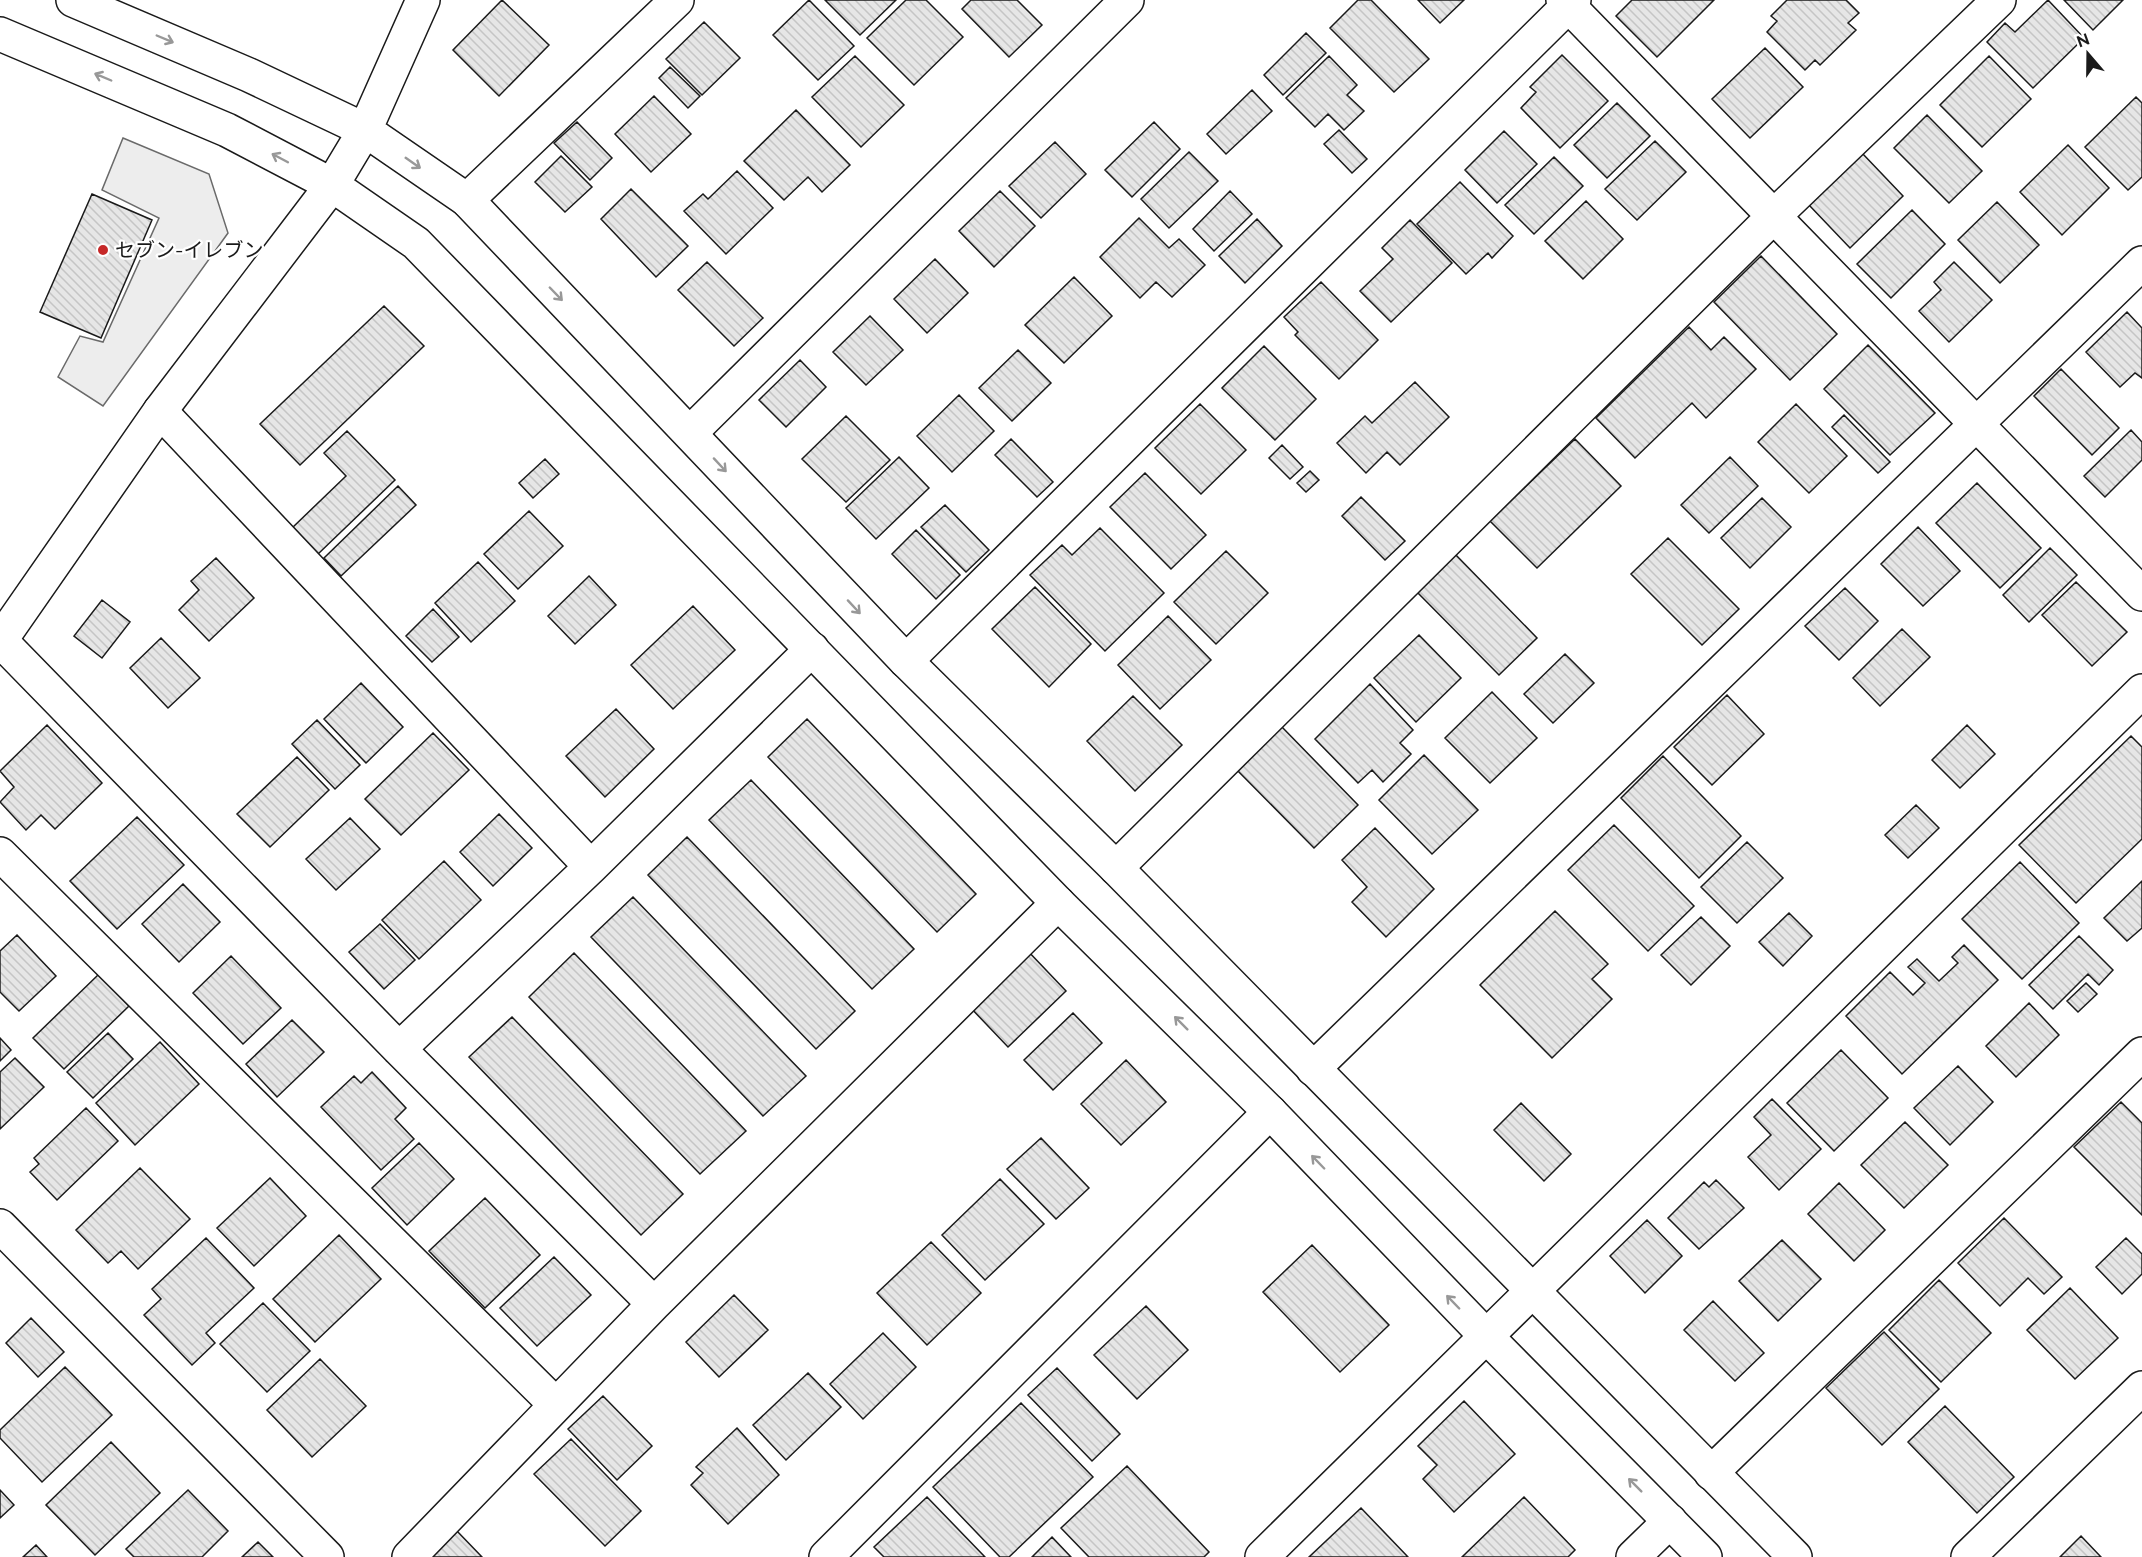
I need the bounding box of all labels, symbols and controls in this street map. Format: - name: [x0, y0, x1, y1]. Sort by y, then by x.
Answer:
- north arrow: [2058, 24, 2118, 84]
- text: N: [2074, 29, 2092, 51]
- one-way arrow: [156, 35, 174, 46]
- one-way arrow: [94, 71, 112, 83]
- one-way arrow: [272, 152, 289, 164]
- one-way arrow: [405, 157, 421, 169]
- place label: セブン-イレブン: [115, 238, 263, 262]
- marker: セブン-イレブン: [96, 243, 110, 257]
- one-way arrow: [549, 286, 563, 301]
- one-way arrow: [713, 458, 727, 473]
- one-way arrow: [847, 599, 861, 614]
- one-way arrow: [1173, 1016, 1188, 1031]
- one-way arrow: [1311, 1154, 1325, 1169]
- one-way arrow: [1446, 1295, 1461, 1310]
- one-way arrow: [1627, 1478, 1642, 1493]

